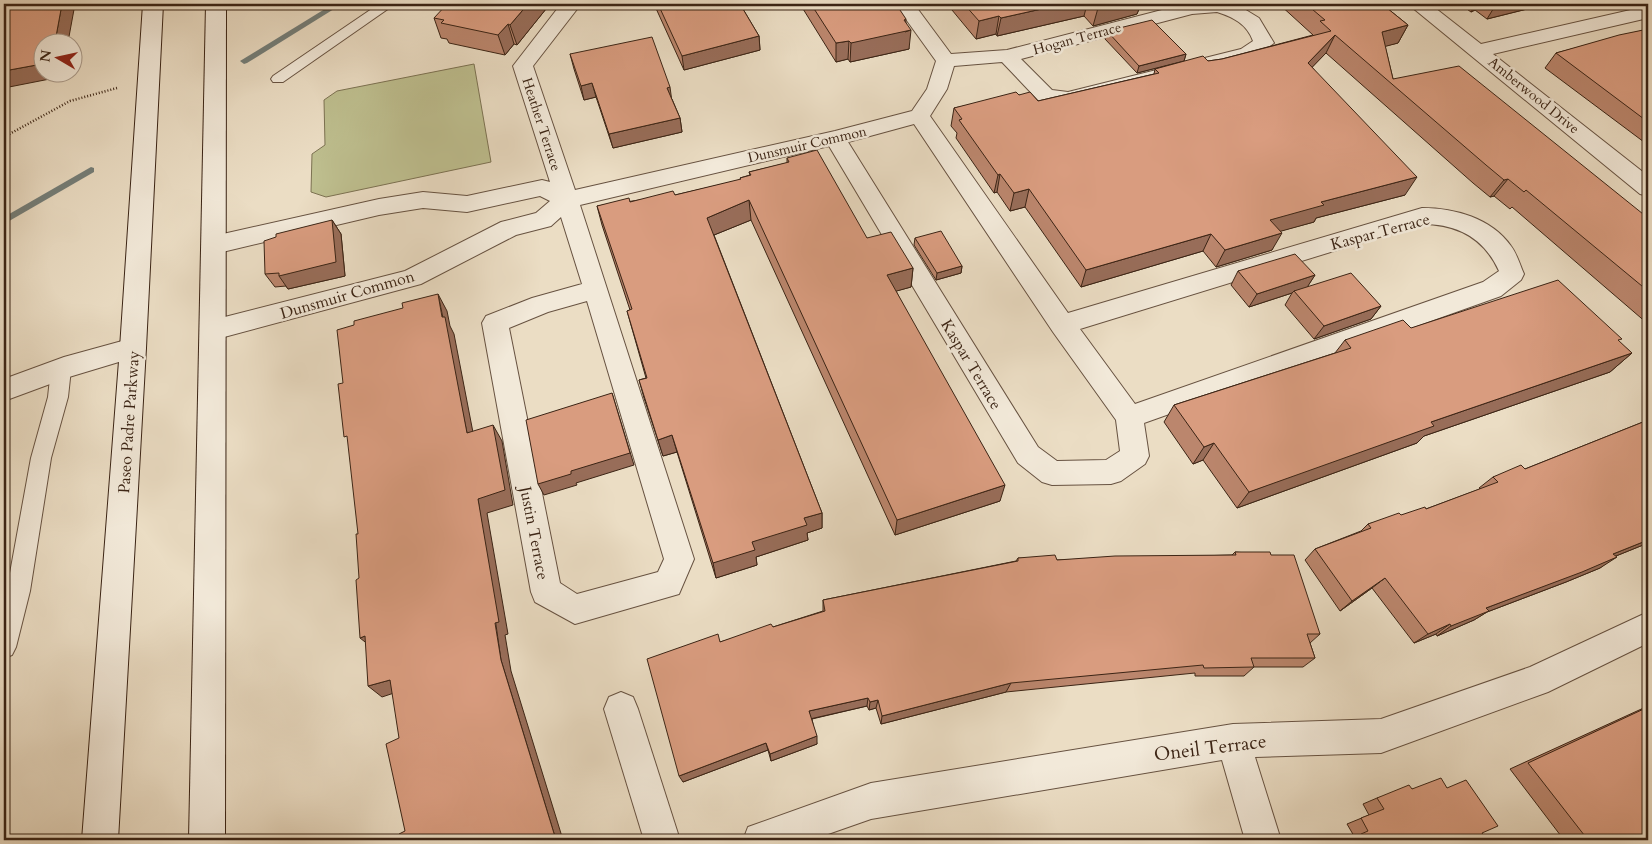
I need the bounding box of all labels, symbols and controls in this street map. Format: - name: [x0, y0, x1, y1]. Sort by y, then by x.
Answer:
- street label: Hogan Terrace: [1031, 18, 1123, 59]
- north arrow: [32, 32, 82, 82]
- text: N: [35, 49, 56, 64]
- street label: Amberwood Drive: [1484, 53, 1583, 138]
- street label: Heather Terrace: [517, 75, 566, 173]
- street label: Dunsmuir Common: [746, 122, 868, 167]
- street label: Kaspar Terrace: [1328, 208, 1432, 256]
- street label: Dunsmuir Common: [278, 265, 417, 325]
- street label: Kaspar Terrace: [935, 315, 1007, 414]
- street label: Paseo Padre Parkway: [113, 349, 145, 494]
- street label: Justin Terrace: [514, 483, 554, 582]
- street label: Oneil Terrace: [1152, 728, 1268, 768]

